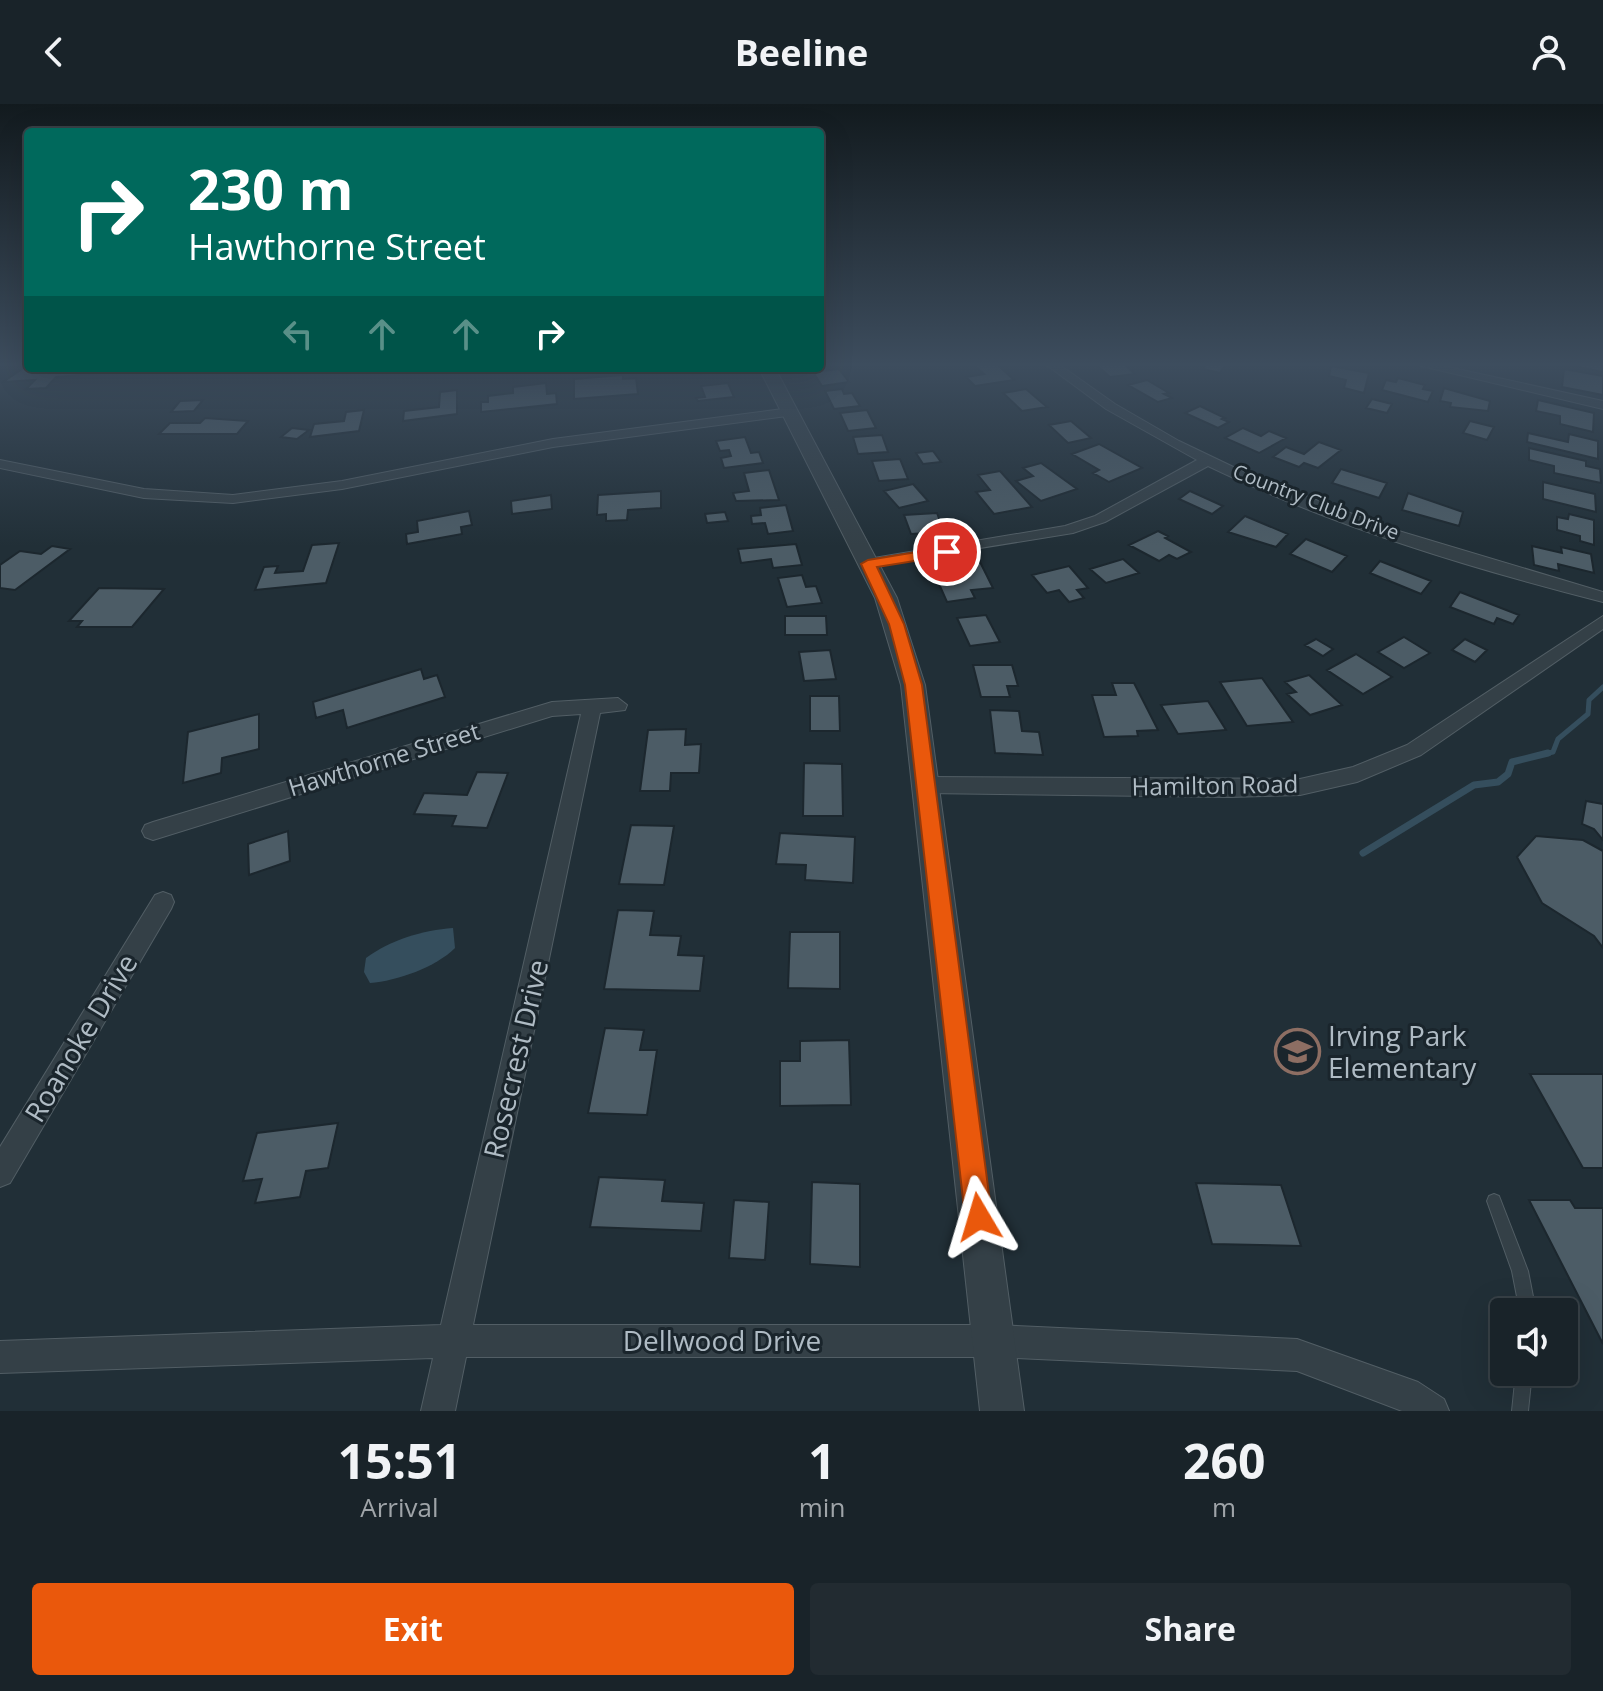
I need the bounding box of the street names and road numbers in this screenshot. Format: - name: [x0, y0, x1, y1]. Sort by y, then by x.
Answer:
- street label: Country Club Drive: [1229, 457, 1403, 546]
- street label: Hawthorne Street: [284, 714, 483, 803]
- street label: Hamilton Road: [1131, 767, 1299, 802]
- street label: Roanoke Drive: [15, 946, 145, 1129]
- street label: Rosecrest Drive: [474, 956, 556, 1162]
- street label: Dellwood Drive: [623, 1321, 821, 1359]

